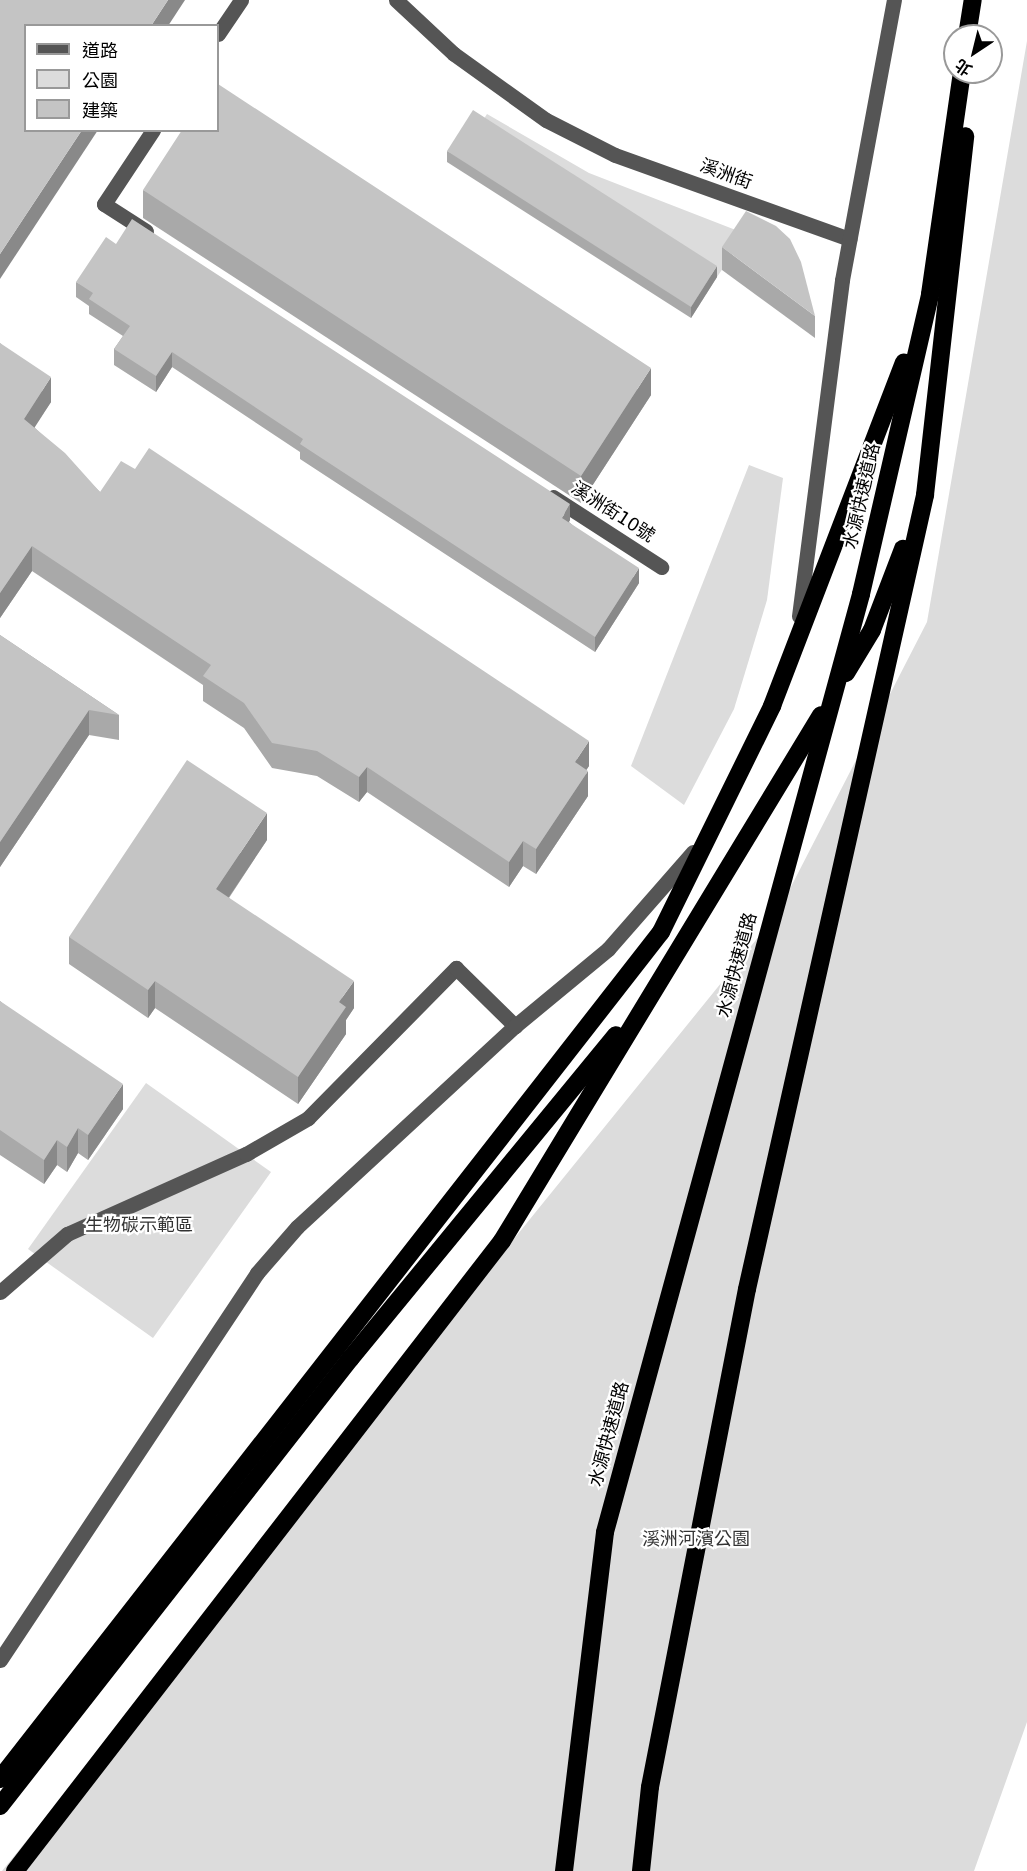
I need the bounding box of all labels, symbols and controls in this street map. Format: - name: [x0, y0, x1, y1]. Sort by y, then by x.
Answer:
- legend: [24, 24, 219, 132]
- north arrow: [943, 24, 1003, 84]
- text: 道路: [82, 40, 118, 61]
- text: 北: [952, 55, 976, 80]
- text: 公園: [82, 70, 118, 91]
- text: 建築: [82, 100, 118, 121]
- street label: 溪洲街: [697, 155, 755, 193]
- street label: 水源快速道路: [839, 441, 885, 551]
- street label: 溪洲街10號: [567, 477, 659, 547]
- street label: 水源快速道路: [713, 910, 761, 1020]
- park label: 生物碳示範區: [85, 1214, 193, 1236]
- street label: 水源快速道路: [585, 1379, 633, 1489]
- park label: 溪洲河濱公園: [642, 1528, 750, 1550]

